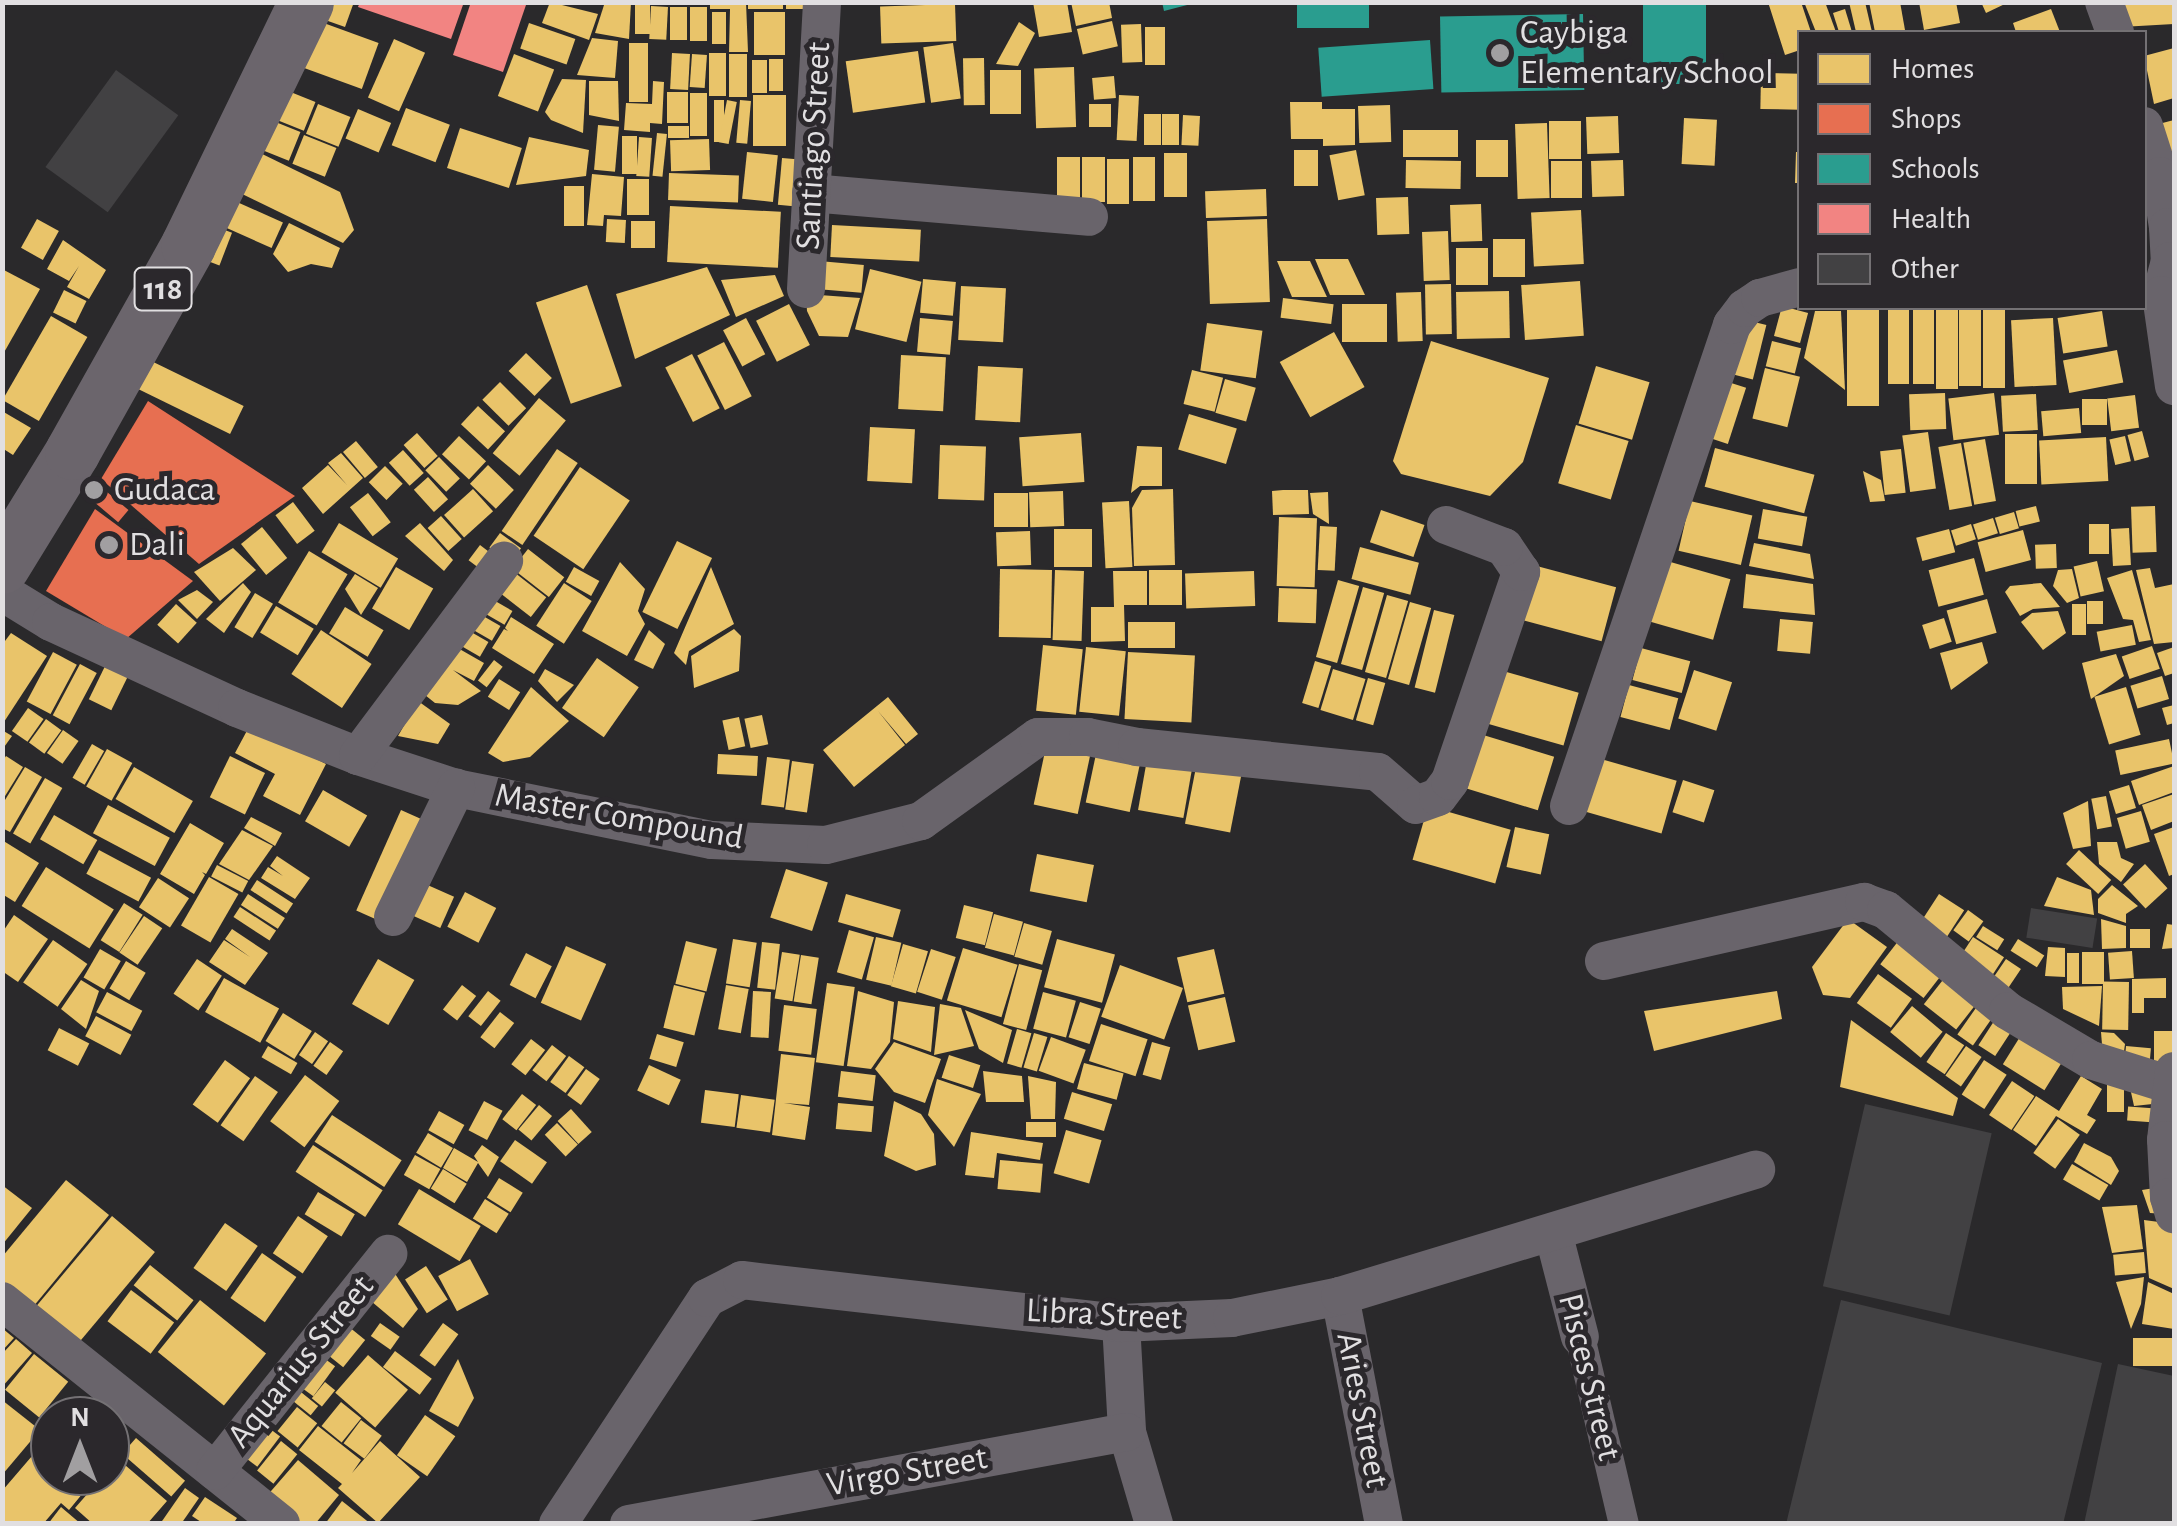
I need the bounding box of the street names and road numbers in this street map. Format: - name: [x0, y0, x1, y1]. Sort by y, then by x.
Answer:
- street label: Santiago Street: [788, 41, 840, 251]
- road number: 118: [133, 262, 193, 316]
- street label: Master Compound: [492, 775, 746, 859]
- street label: Aquarius Street: [219, 1267, 383, 1457]
- street label: Pisces Street: [1548, 1289, 1630, 1465]
- street label: Libra Street: [1025, 1290, 1183, 1340]
- street label: Aries Street: [1326, 1329, 1398, 1491]
- street label: Virgo Street: [824, 1437, 990, 1507]

